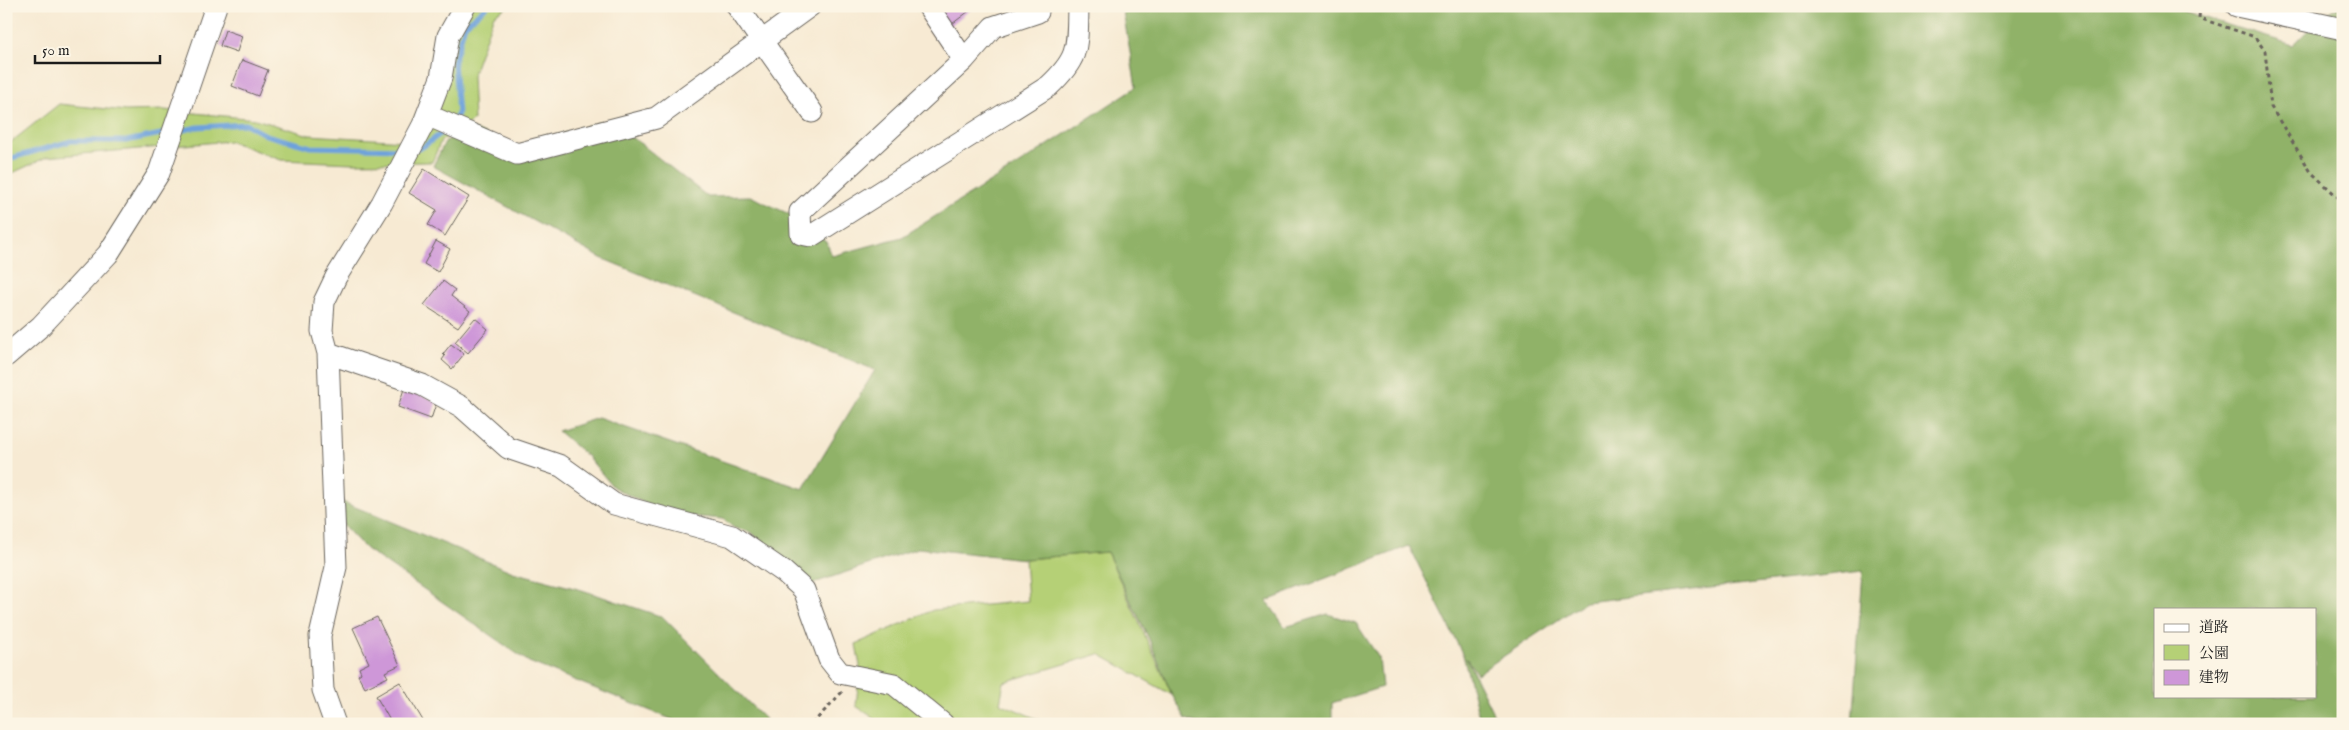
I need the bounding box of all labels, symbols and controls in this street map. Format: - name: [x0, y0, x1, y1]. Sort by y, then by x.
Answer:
- scale bar: [35, 32, 160, 64]
- text: 50 m: [42, 41, 70, 60]
- legend: [2154, 608, 2316, 698]
- text: 道路: [2199, 618, 2229, 637]
- text: 公園: [2199, 644, 2229, 663]
- text: 建物: [2199, 668, 2229, 687]

